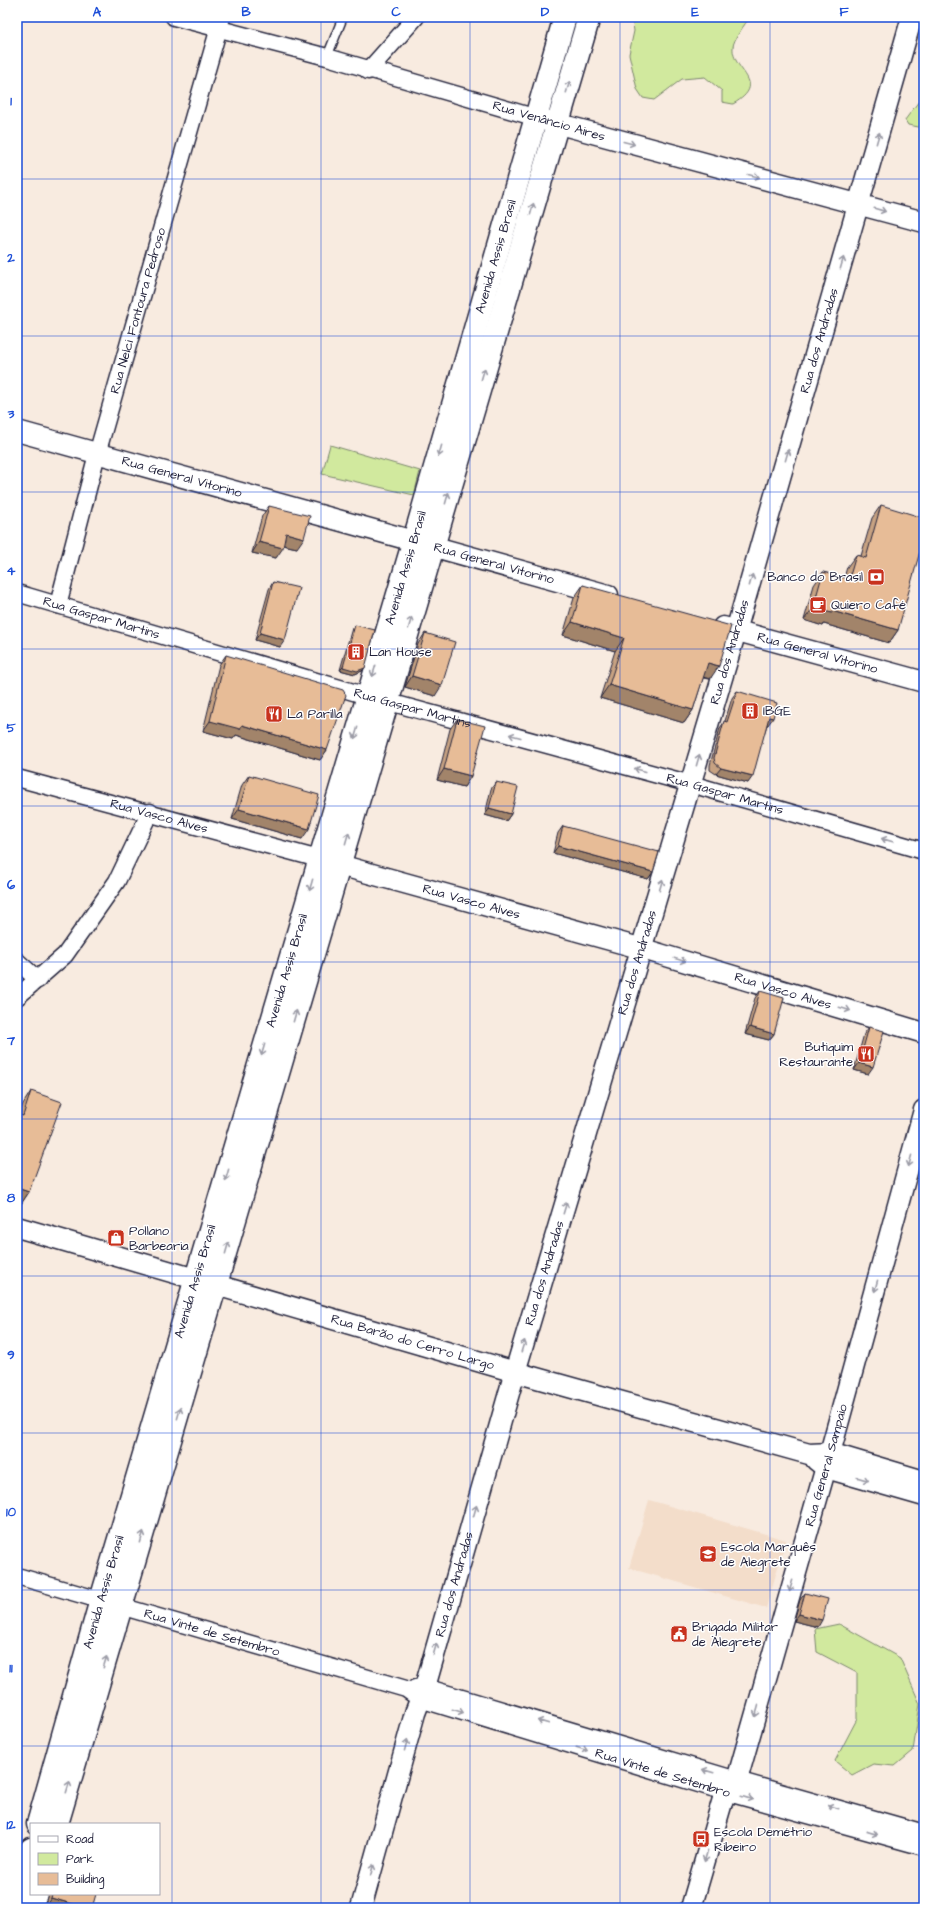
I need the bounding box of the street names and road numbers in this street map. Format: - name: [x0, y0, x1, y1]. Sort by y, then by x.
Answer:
- street label: Rua Venâncio Aires: [491, 96, 608, 146]
- street label: Avenida Assis Brasil: [471, 197, 521, 316]
- street label: Rua Nelci Fontoura Pedroso: [106, 225, 170, 396]
- street label: Rua dos Andradas: [796, 286, 843, 395]
- street label: Rua General Vitorino: [120, 451, 245, 502]
- street label: Avenida Assis Brasil: [380, 509, 431, 627]
- street label: Rua General Vitorino: [432, 538, 557, 589]
- street label: Rua Gaspar Martins: [41, 592, 162, 644]
- street label: Rua dos Andradas: [706, 597, 754, 707]
- street label: Rua General Vitorino: [755, 628, 880, 678]
- street label: Rua Gaspar Martins: [352, 684, 474, 733]
- street label: Rua Gaspar Martins: [664, 769, 786, 819]
- street label: Rua Vasco Alves: [108, 794, 210, 838]
- street label: Rua Vasco Alves: [421, 879, 523, 924]
- street label: Rua dos Andradas: [613, 908, 661, 1017]
- street label: Avenida Assis Brasil: [262, 912, 312, 1030]
- street label: Rua Vasco Alves: [732, 968, 834, 1014]
- street label: Rua dos Andradas: [520, 1218, 569, 1328]
- street label: Avenida Assis Brasil: [170, 1222, 220, 1340]
- street label: Rua Barão do Cerro Largo: [329, 1310, 497, 1375]
- street label: Rua General Sampaio: [801, 1401, 852, 1529]
- street label: Rua dos Andradas: [431, 1529, 478, 1639]
- street label: Avenida Assis Brasil: [79, 1533, 129, 1651]
- street label: Rua Vinte de Setembro: [142, 1604, 283, 1661]
- street label: Rua Vinte de Setembro: [593, 1744, 733, 1802]

